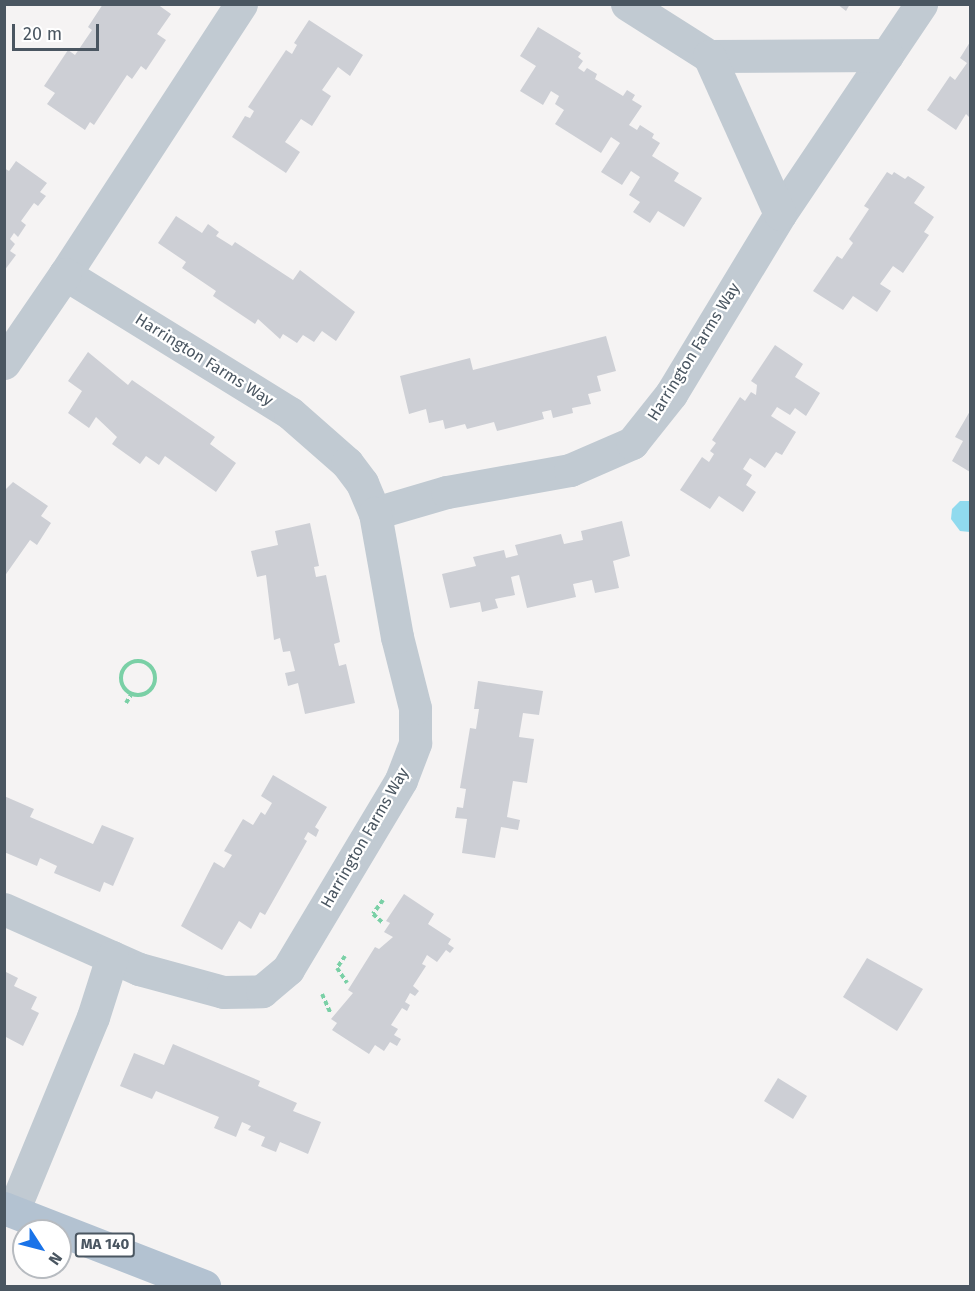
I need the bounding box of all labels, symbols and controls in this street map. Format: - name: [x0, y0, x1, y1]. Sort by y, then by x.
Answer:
- scale bar: [15, 12, 102, 50]
- text: 20 m: [23, 23, 62, 45]
- street label: Harrington Farms Way: [644, 280, 744, 424]
- street label: Harrington Farms Way: [132, 310, 276, 410]
- street label: Harrington Farms Way: [317, 764, 413, 912]
- north arrow: [12, 1219, 72, 1279]
- road number: MA 140: [74, 1233, 136, 1257]
- text: N: [45, 1249, 66, 1269]

